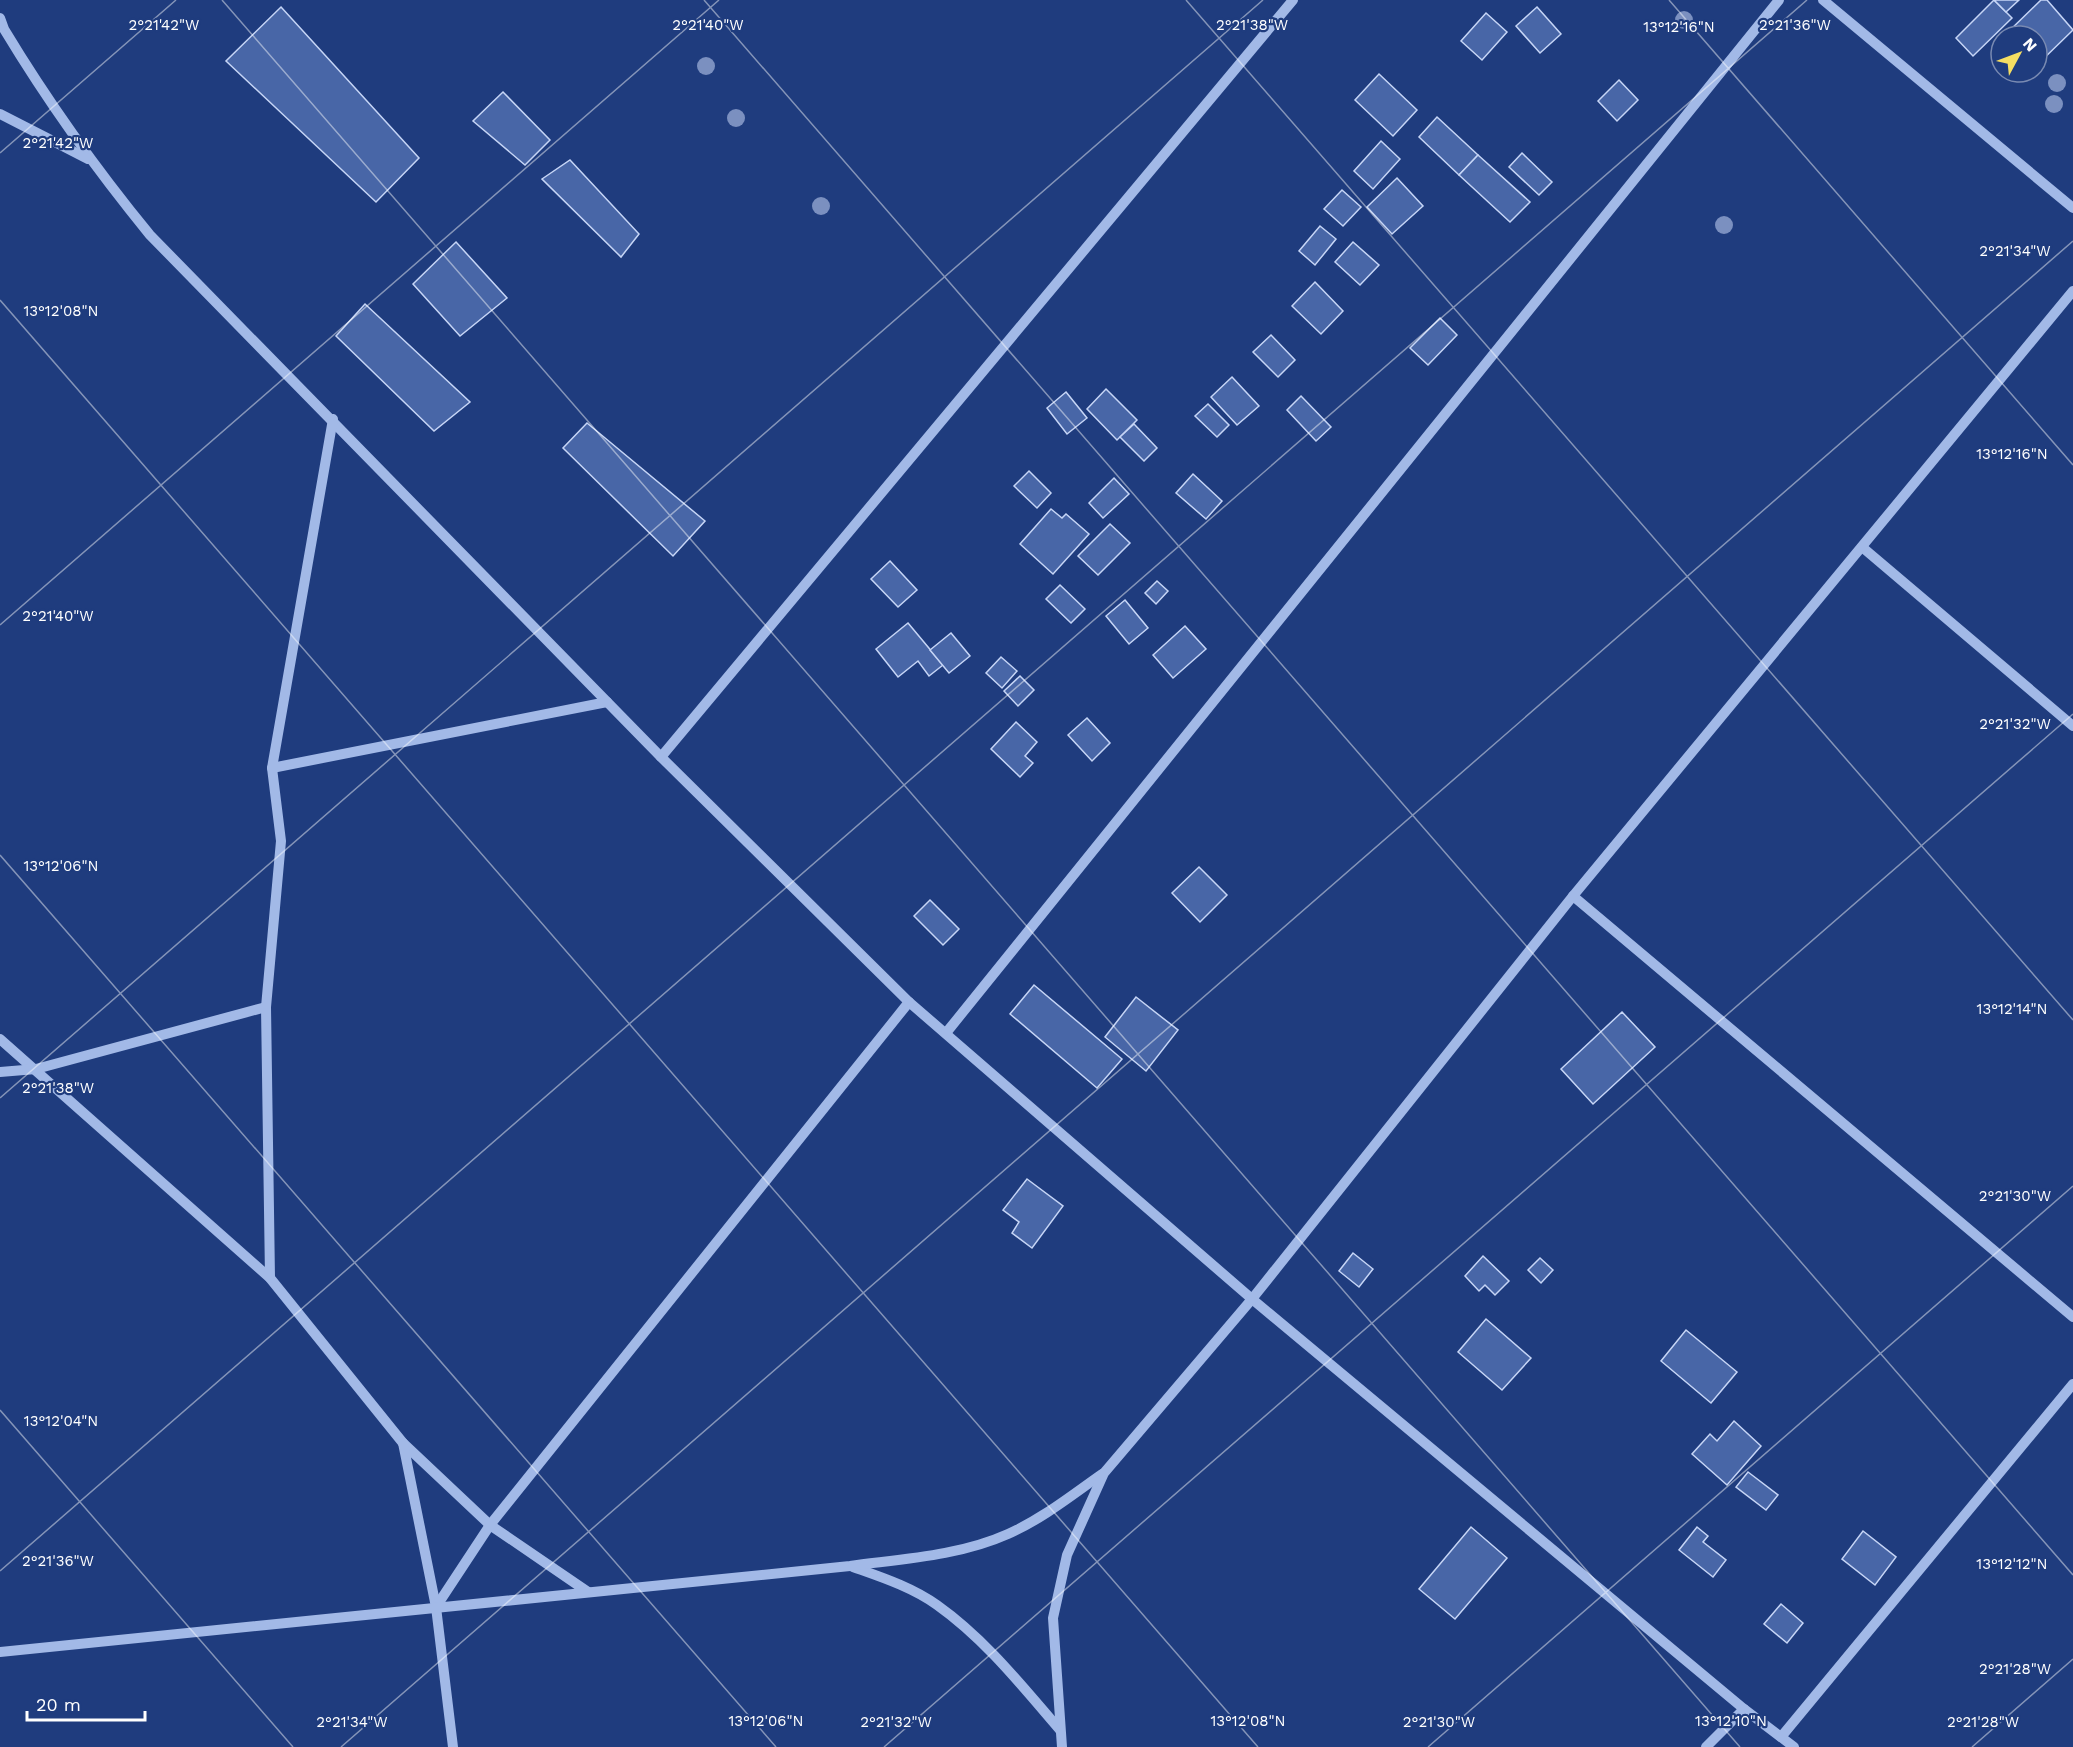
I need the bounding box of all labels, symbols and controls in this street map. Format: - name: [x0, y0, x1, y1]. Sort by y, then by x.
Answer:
- text: 2°21'42"W: [129, 16, 199, 34]
- text: 2°21'40"W: [672, 16, 744, 34]
- text: 2°21'38"W: [1216, 16, 1288, 34]
- text: 2°21'36"W: [1759, 16, 1831, 34]
- text: 13°12'16"N: [1643, 18, 1715, 36]
- north arrow: [1989, 24, 2049, 84]
- text: N: [2019, 34, 2041, 55]
- text: 2°21'42"W: [23, 134, 93, 152]
- text: 2°21'34"W: [1979, 242, 2051, 260]
- text: 13°12'08"N: [23, 302, 99, 320]
- text: 13°12'16"N: [1976, 445, 2048, 463]
- text: 2°21'40"W: [22, 607, 94, 625]
- text: 2°21'32"W: [1979, 715, 2051, 733]
- text: 13°12'06"N: [23, 857, 99, 875]
- text: 13°12'14"N: [1977, 1000, 2047, 1018]
- text: 2°21'38"W: [22, 1079, 94, 1097]
- text: 2°21'30"W: [1979, 1187, 2051, 1205]
- text: 13°12'04"N: [24, 1412, 98, 1430]
- text: 2°21'36"W: [22, 1552, 94, 1570]
- text: 13°12'12"N: [1976, 1555, 2048, 1573]
- text: 2°21'28"W: [1979, 1660, 2051, 1678]
- scale bar: [27, 1684, 146, 1722]
- text: 20 m: [36, 1694, 81, 1715]
- text: 13°12'06"N: [728, 1712, 804, 1730]
- text: 13°12'08"N: [1210, 1712, 1286, 1730]
- text: 13°12'10"N: [1695, 1712, 1767, 1730]
- text: 2°21'34"W: [316, 1713, 388, 1731]
- text: 2°21'32"W: [860, 1713, 932, 1731]
- text: 2°21'30"W: [1403, 1713, 1475, 1731]
- text: 2°21'28"W: [1947, 1713, 2019, 1731]

